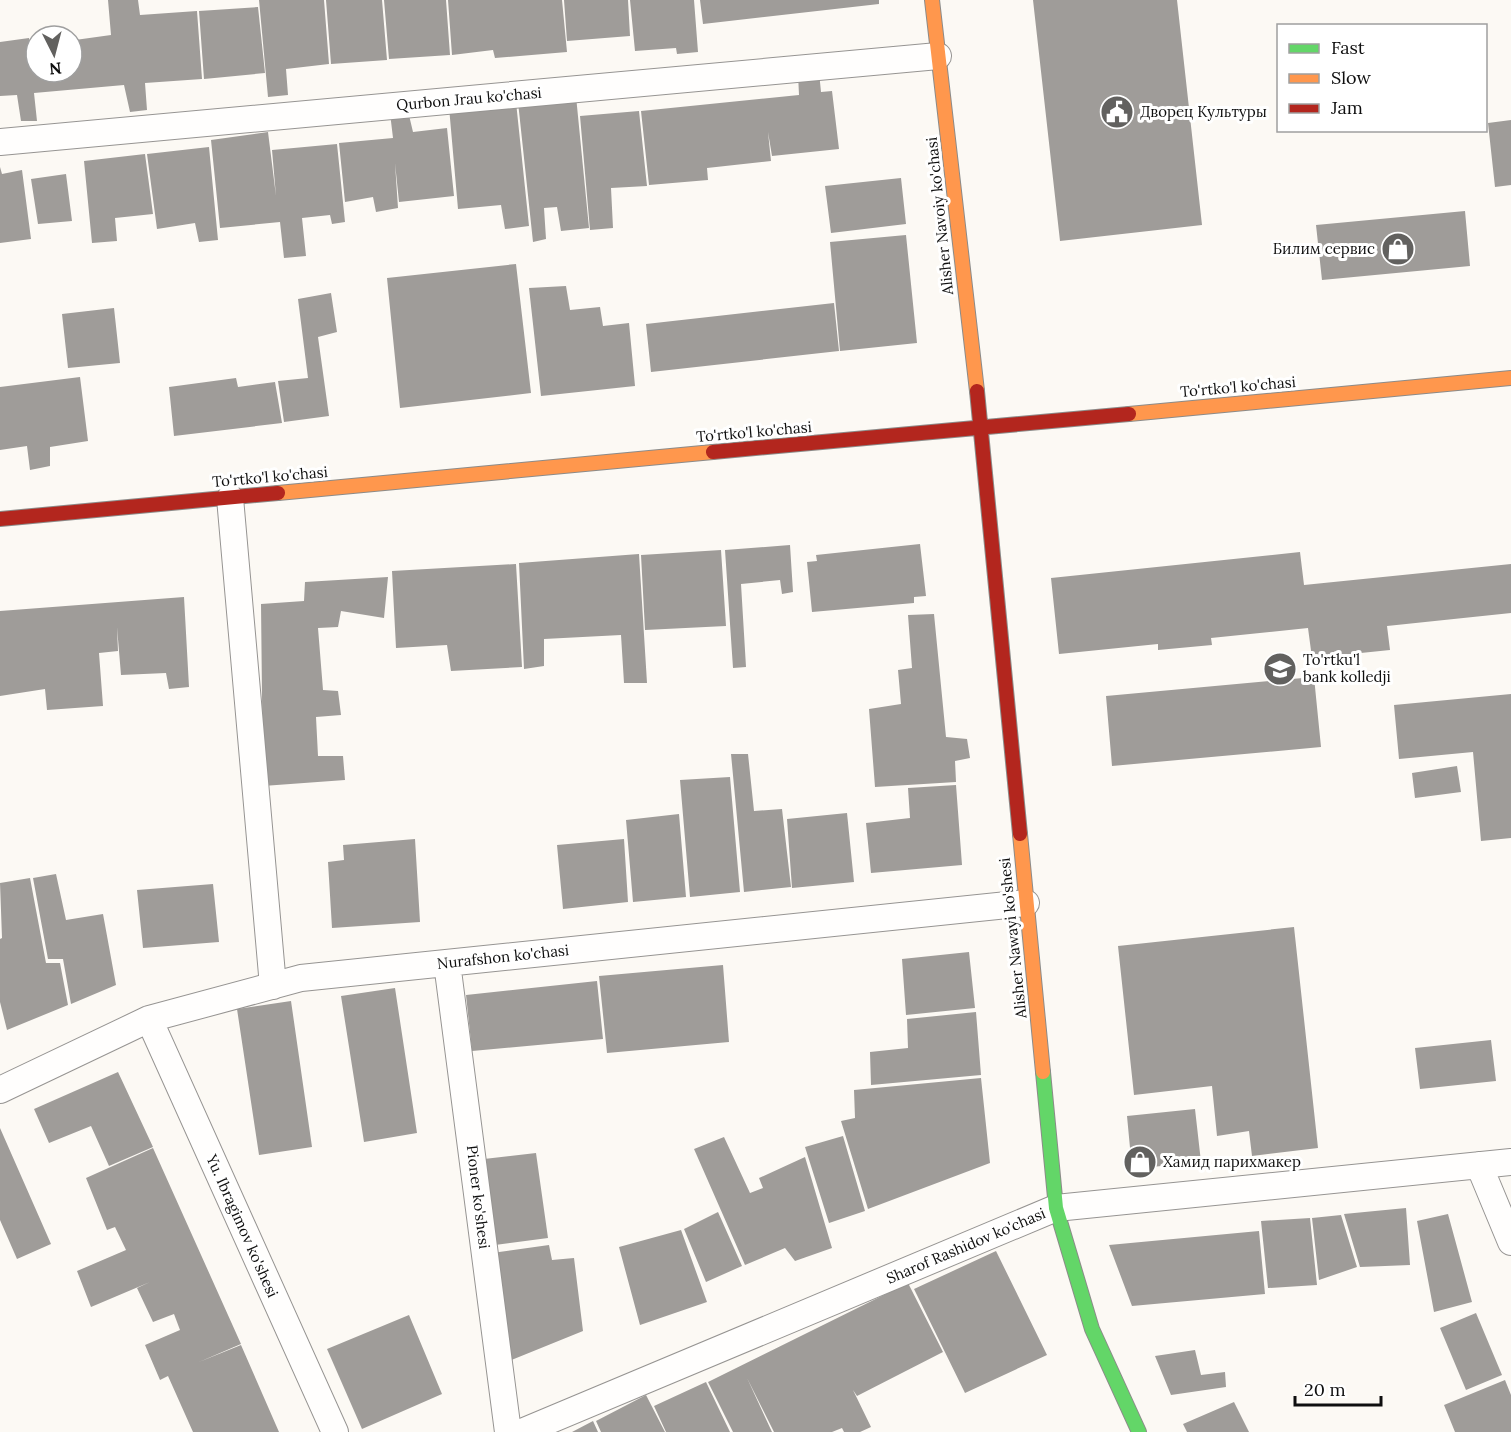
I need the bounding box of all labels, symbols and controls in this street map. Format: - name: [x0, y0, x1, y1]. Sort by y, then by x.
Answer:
- north arrow: [24, 24, 84, 84]
- legend: [1277, 24, 1487, 132]
- text: Fast: [1331, 36, 1365, 59]
- text: N: [48, 58, 63, 80]
- text: Slow: [1331, 66, 1371, 89]
- street label: Qurbon Jrau ko'chasi: [396, 83, 542, 114]
- public building icon: Дворец Культуры: [1099, 94, 1135, 130]
- text: Jam: [1330, 96, 1363, 119]
- place label: Дворец Культуры: [1140, 102, 1267, 121]
- street label: Alisher Navoiy ko'chasi: [922, 136, 957, 297]
- shop icon: Билим сервис: [1380, 231, 1416, 267]
- place label: Билим сервис: [1273, 239, 1375, 258]
- street label: To'rtko'l ko'chasi: [1179, 372, 1297, 401]
- street label: To'rtko'l ko'chasi: [695, 417, 813, 446]
- street label: To'rtko'l ko'chasi: [211, 462, 329, 491]
- place label: To'rtku'l bank kolledji: [1303, 650, 1391, 686]
- school or university icon: To'rtku'l bank kolledji: [1262, 651, 1298, 687]
- street label: Alisher Nawayi ko'shesi: [995, 857, 1030, 1020]
- street label: Nurafshon ko'chasi: [436, 940, 570, 973]
- street label: Pioner ko'shesi: [463, 1144, 494, 1250]
- shop icon: Хамид парихмакер: [1122, 1144, 1158, 1180]
- street label: Yu. Ibragimov ko'shesi: [202, 1150, 283, 1300]
- place label: Хамид парихмакер: [1163, 1152, 1301, 1171]
- street label: Sharof Rashidov ko'chasi: [883, 1203, 1048, 1288]
- scale bar: [1295, 1369, 1380, 1407]
- text: 20 m: [1304, 1378, 1346, 1401]

